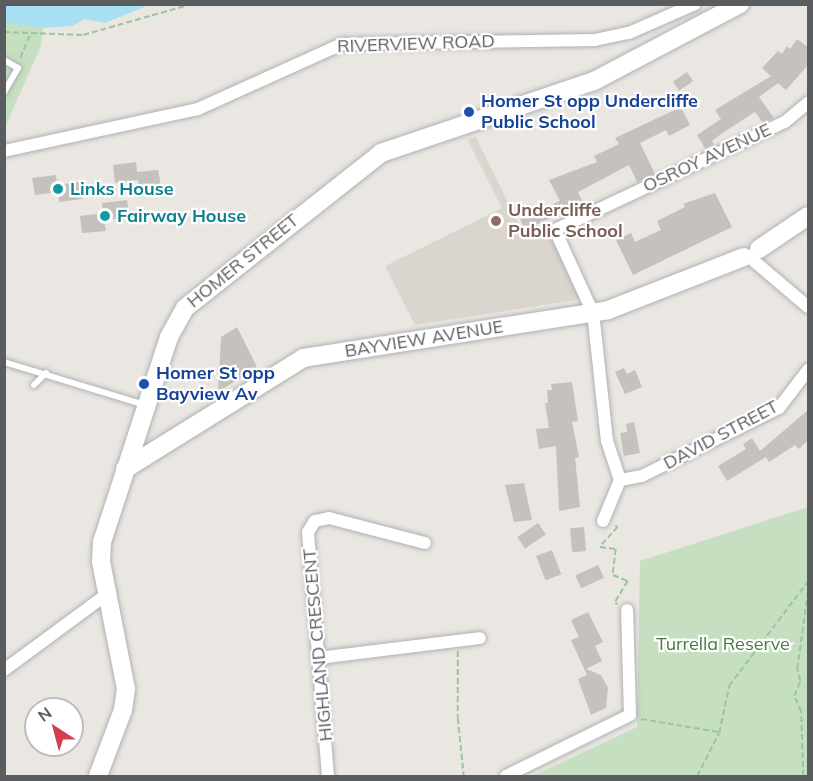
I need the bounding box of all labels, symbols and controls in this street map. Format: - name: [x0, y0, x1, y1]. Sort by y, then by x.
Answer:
- street label: RIVERVIEW ROAD: [337, 30, 495, 58]
- place label: Homer St opp Undercliffe Public School: [481, 91, 698, 134]
- marker: Homer St opp Undercliffe Public School: [462, 105, 476, 119]
- street label: OSROY AVENUE: [640, 119, 774, 197]
- place label: Links House: [70, 178, 174, 200]
- marker: Links House: [51, 182, 65, 196]
- place label: Undercliffe Public School: [508, 200, 623, 242]
- place label: Fairway House: [117, 205, 246, 227]
- marker: Fairway House: [98, 209, 112, 223]
- street label: HOMER STREET: [183, 210, 303, 312]
- marker: Undercliffe Public School: [489, 214, 503, 228]
- street label: BAYVIEW AVENUE: [343, 316, 505, 362]
- place label: Homer St opp Bayview Av: [156, 363, 275, 406]
- marker: Homer St opp Bayview Av: [137, 377, 151, 391]
- street label: DAVID STREET: [660, 396, 782, 474]
- street label: HIGHLAND CRESCENT: [299, 548, 337, 742]
- park label: Turrella Reserve: [656, 633, 790, 655]
- north arrow: [24, 697, 84, 757]
- text: N: [34, 702, 55, 726]

